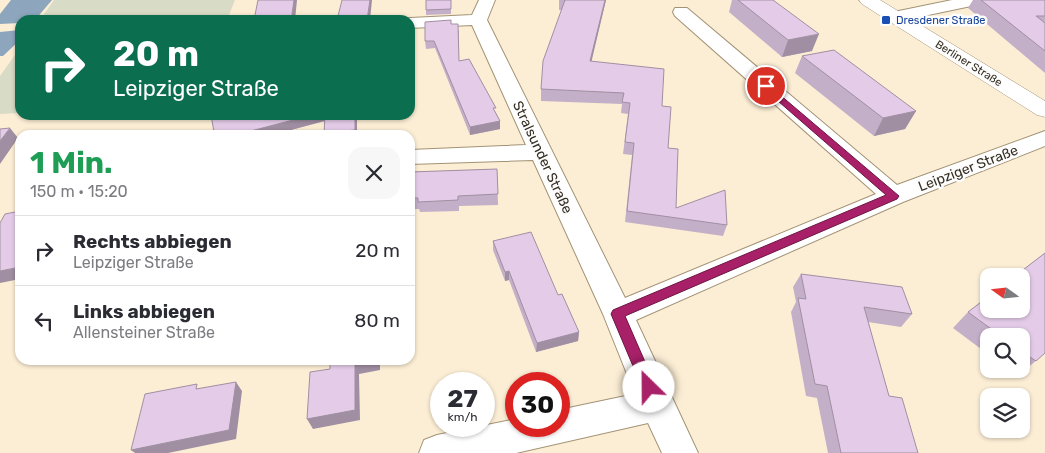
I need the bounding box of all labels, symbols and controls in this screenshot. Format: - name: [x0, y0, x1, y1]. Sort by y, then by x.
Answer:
- marker: Dresdener Straße: [880, 14, 892, 26]
- place label: Dresdener Straße: [896, 14, 986, 27]
- text: 20 m: [113, 33, 199, 75]
- icon: right: [30, 35, 95, 100]
- street label: Berliner Straße: [933, 38, 1005, 89]
- pin: [745, 65, 787, 107]
- icon: arrive: [752, 72, 780, 100]
- text: Leipziger Straße: [113, 75, 279, 102]
- street label: Stralsunder Straße: [509, 98, 576, 216]
- street label: Leipziger Straße: [916, 142, 1021, 195]
- text: 1 Min.: [30, 145, 113, 181]
- button: close: [348, 147, 400, 199]
- text: 150 m · 15:20: [30, 182, 128, 201]
- text: Rechts abbiegen: [73, 230, 232, 253]
- icon: right: [30, 237, 58, 265]
- text: 20 m: [355, 239, 400, 262]
- text: Leipziger Straße: [73, 253, 194, 272]
- north arrow: [980, 268, 1030, 318]
- map controls: [980, 268, 1030, 438]
- text: Links abbiegen: [73, 300, 215, 323]
- icon: left: [30, 307, 58, 335]
- text: 80 m: [354, 309, 400, 332]
- text: Allensteiner Straße: [73, 323, 215, 342]
- button: search: [980, 328, 1030, 378]
- position arrow: [622, 360, 674, 412]
- speed limit sign: 30: [505, 372, 570, 437]
- text: 27: [447, 384, 478, 413]
- button: layers: [980, 388, 1030, 438]
- text: km/h: [448, 410, 477, 424]

